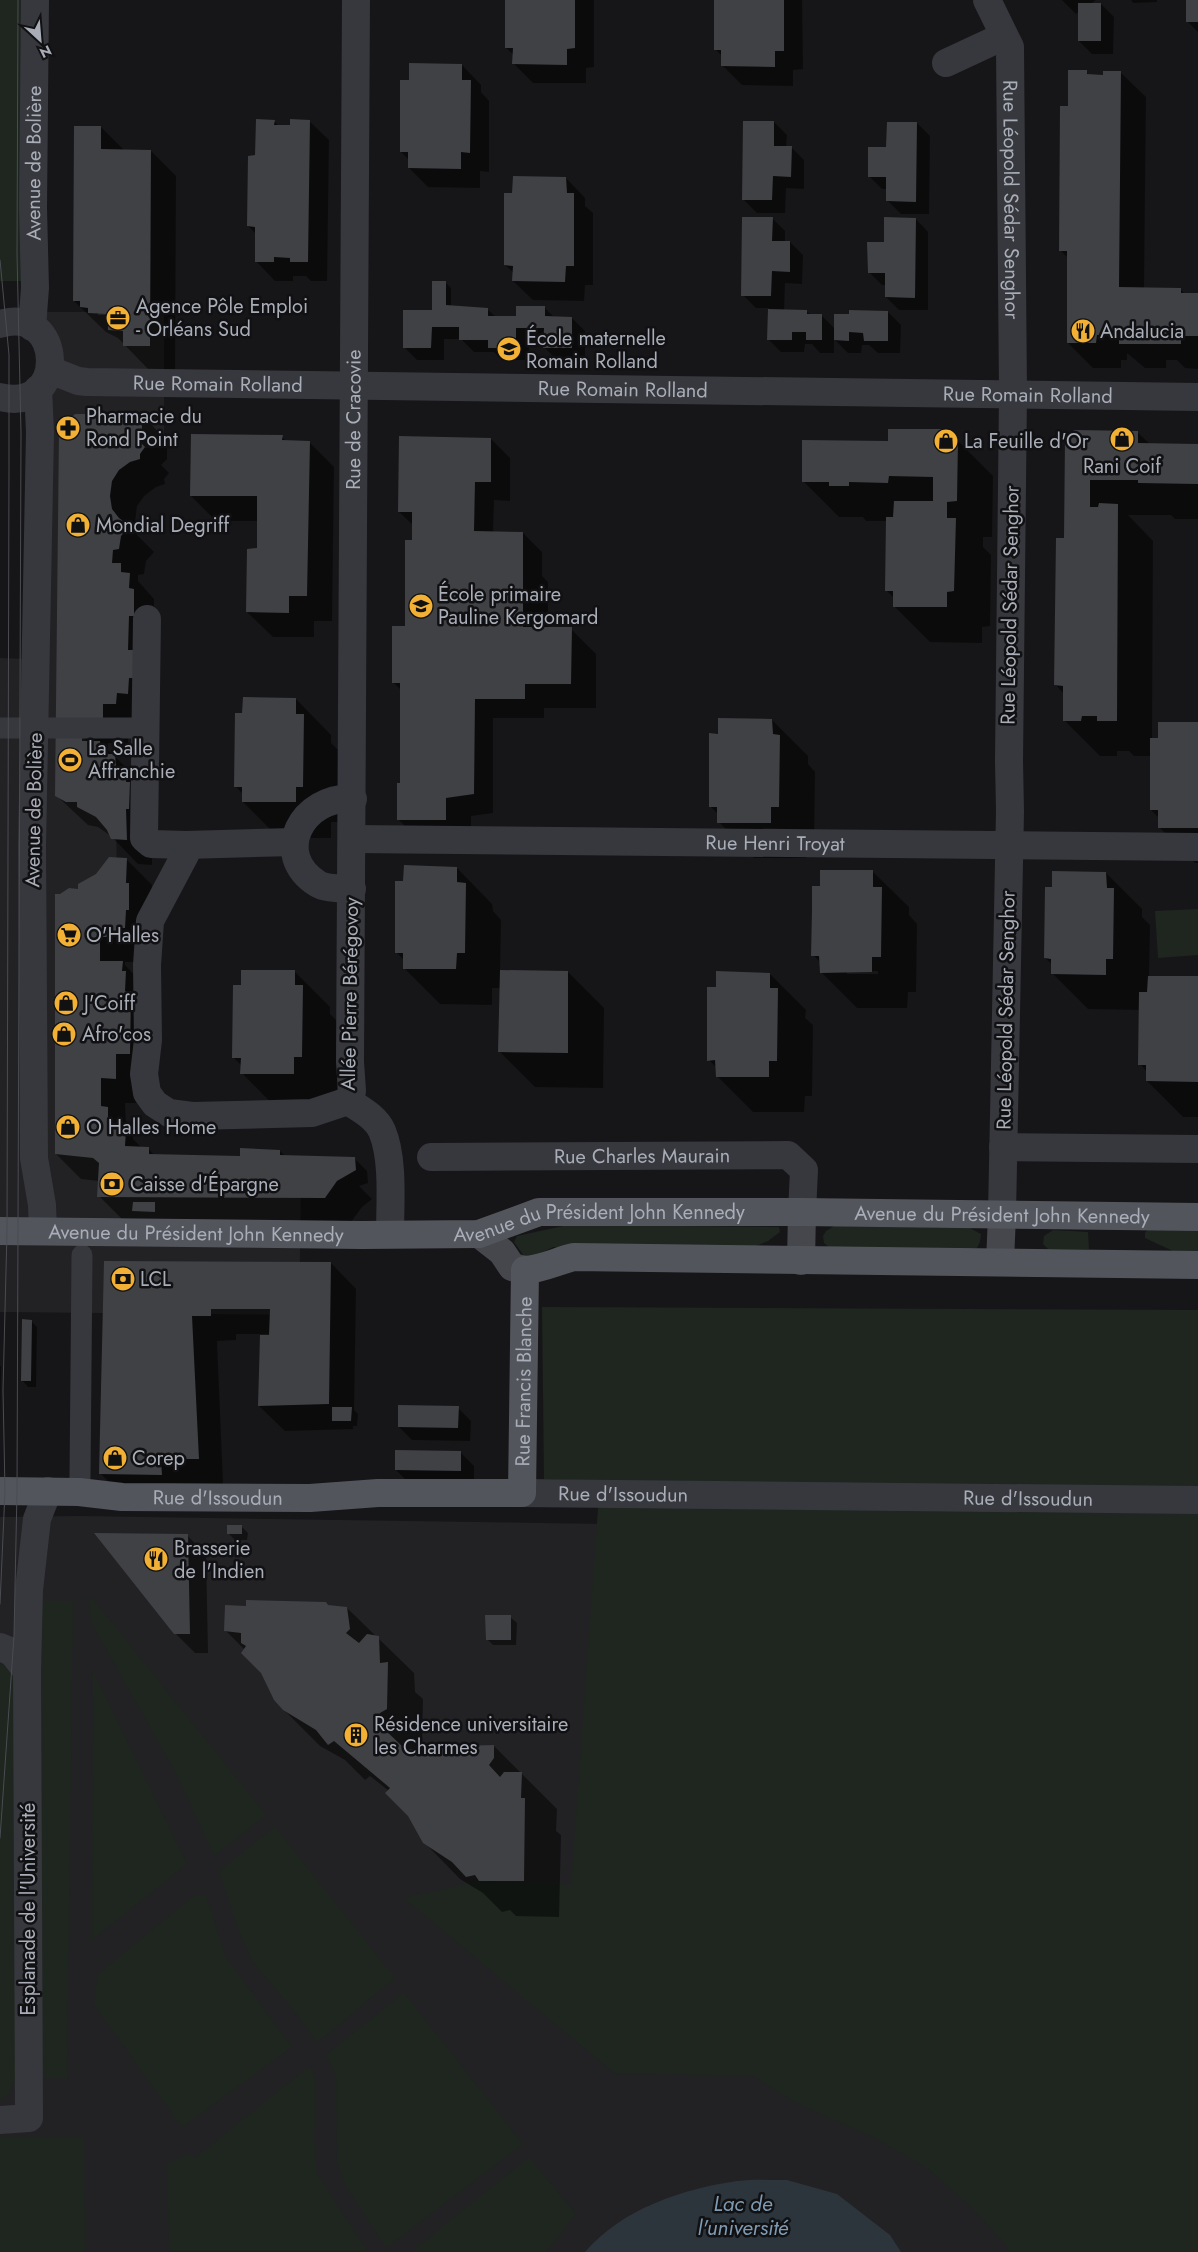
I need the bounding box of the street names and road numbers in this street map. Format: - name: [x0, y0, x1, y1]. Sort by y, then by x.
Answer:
- street label: Rue Léopold Sédar Senghor: [996, 80, 1027, 320]
- street label: Avenue de Bolière: [18, 85, 49, 241]
- street label: Rue de Cracovie: [339, 349, 368, 490]
- street label: Rue Romain Rolland: [133, 368, 303, 399]
- street label: Rue Romain Rolland: [538, 374, 708, 405]
- street label: Rue Romain Rolland: [943, 379, 1113, 410]
- street label: Rue Léopold Sédar Senghor: [993, 485, 1027, 725]
- street label: Avenue de Bolière: [18, 732, 50, 888]
- street label: Rue Henri Troyat: [705, 828, 845, 858]
- street label: Rue Léopold Sédar Senghor: [989, 890, 1023, 1130]
- street label: Allée Pierre Bérégovoy: [334, 897, 366, 1091]
- street label: Rue Charles Maurain: [554, 1141, 730, 1171]
- street label: Avenue du Président John Kennedy: [453, 1198, 745, 1249]
- street label: Avenue du Président John Kennedy: [854, 1198, 1150, 1231]
- street label: Avenue du Président John Kennedy: [48, 1217, 344, 1249]
- street label: Rue Francis Blanche: [508, 1296, 539, 1467]
- street label: Rue d'Issoudun: [558, 1479, 688, 1509]
- street label: Rue d'Issoudun: [153, 1483, 283, 1512]
- street label: Rue d'Issoudun: [963, 1483, 1093, 1513]
- street label: Esplanade de l'Université: [14, 1803, 43, 2015]

